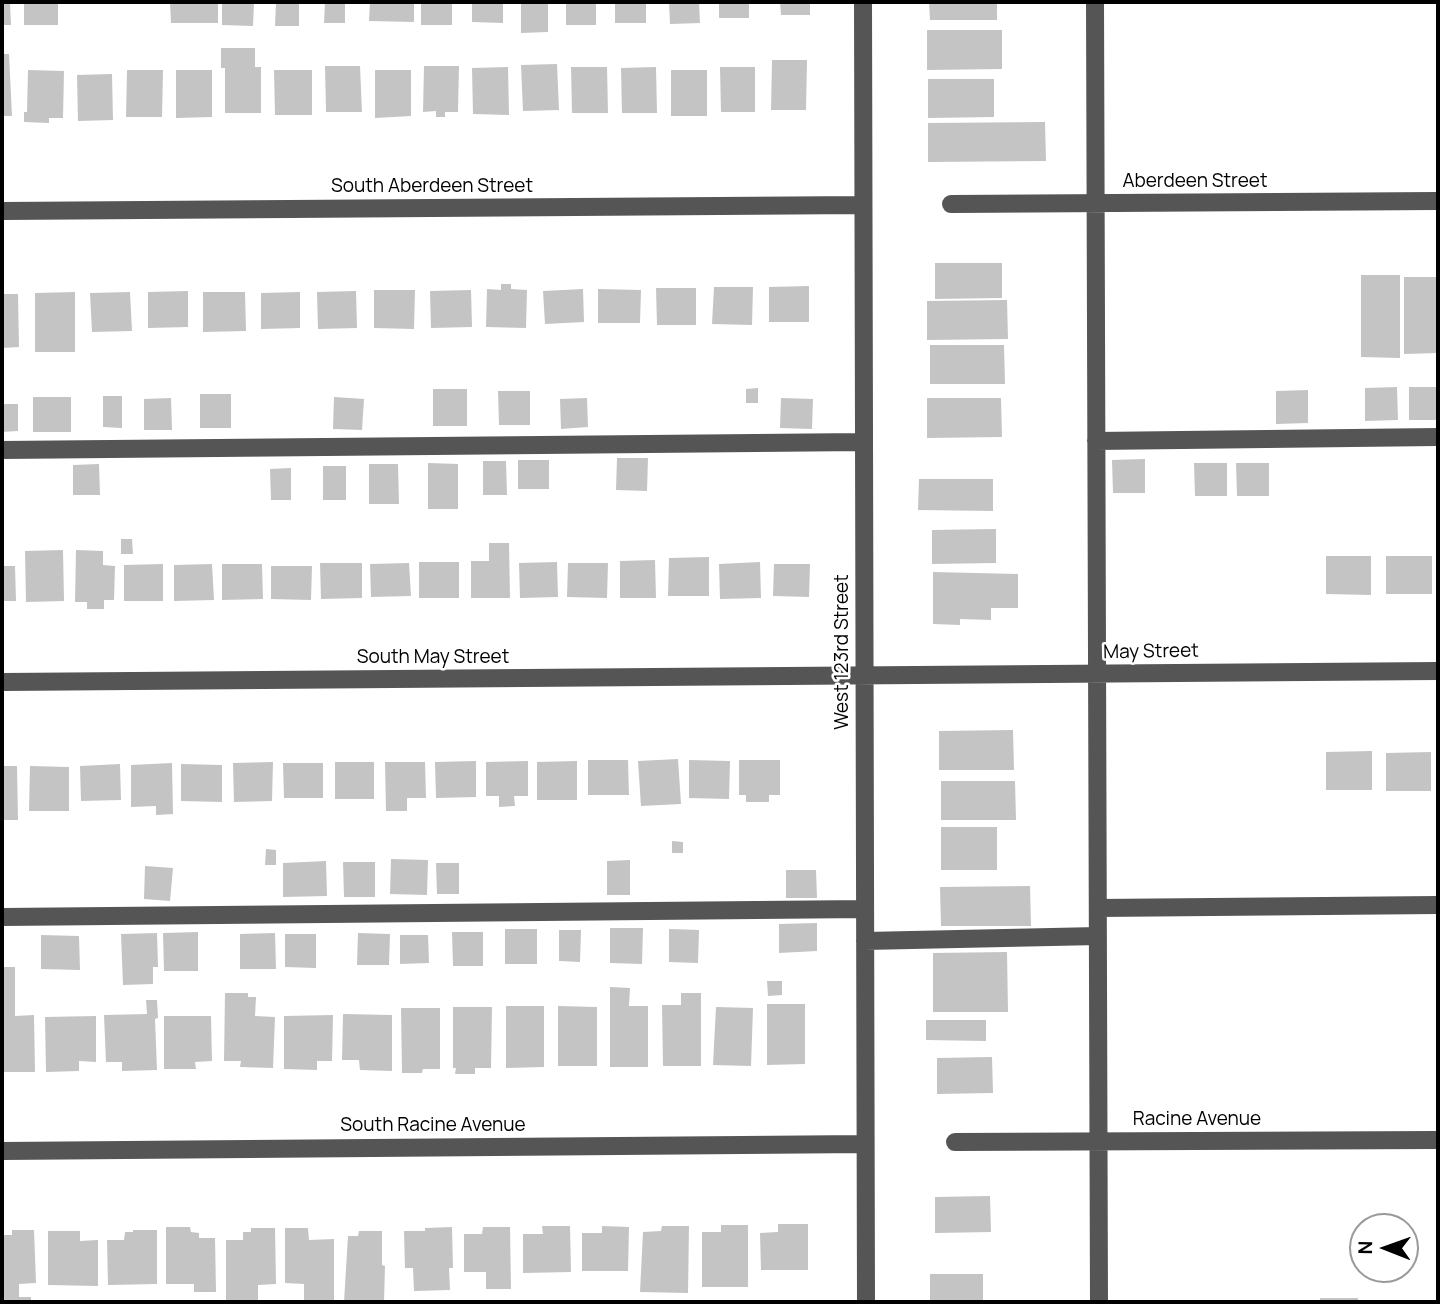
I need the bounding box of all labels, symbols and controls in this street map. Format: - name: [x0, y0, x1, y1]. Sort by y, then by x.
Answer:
- street label: Aberdeen Street: [1122, 171, 1268, 193]
- street label: South Aberdeen Street: [331, 176, 533, 198]
- street label: West 123rd Street: [832, 574, 854, 730]
- street label: May Street: [1103, 640, 1199, 664]
- street label: South May Street: [357, 647, 509, 669]
- street label: Racine Avenue: [1133, 1109, 1261, 1131]
- street label: South Racine Avenue: [340, 1115, 526, 1137]
- north arrow: [1349, 1213, 1419, 1283]
- text: N: [1352, 1241, 1378, 1255]

